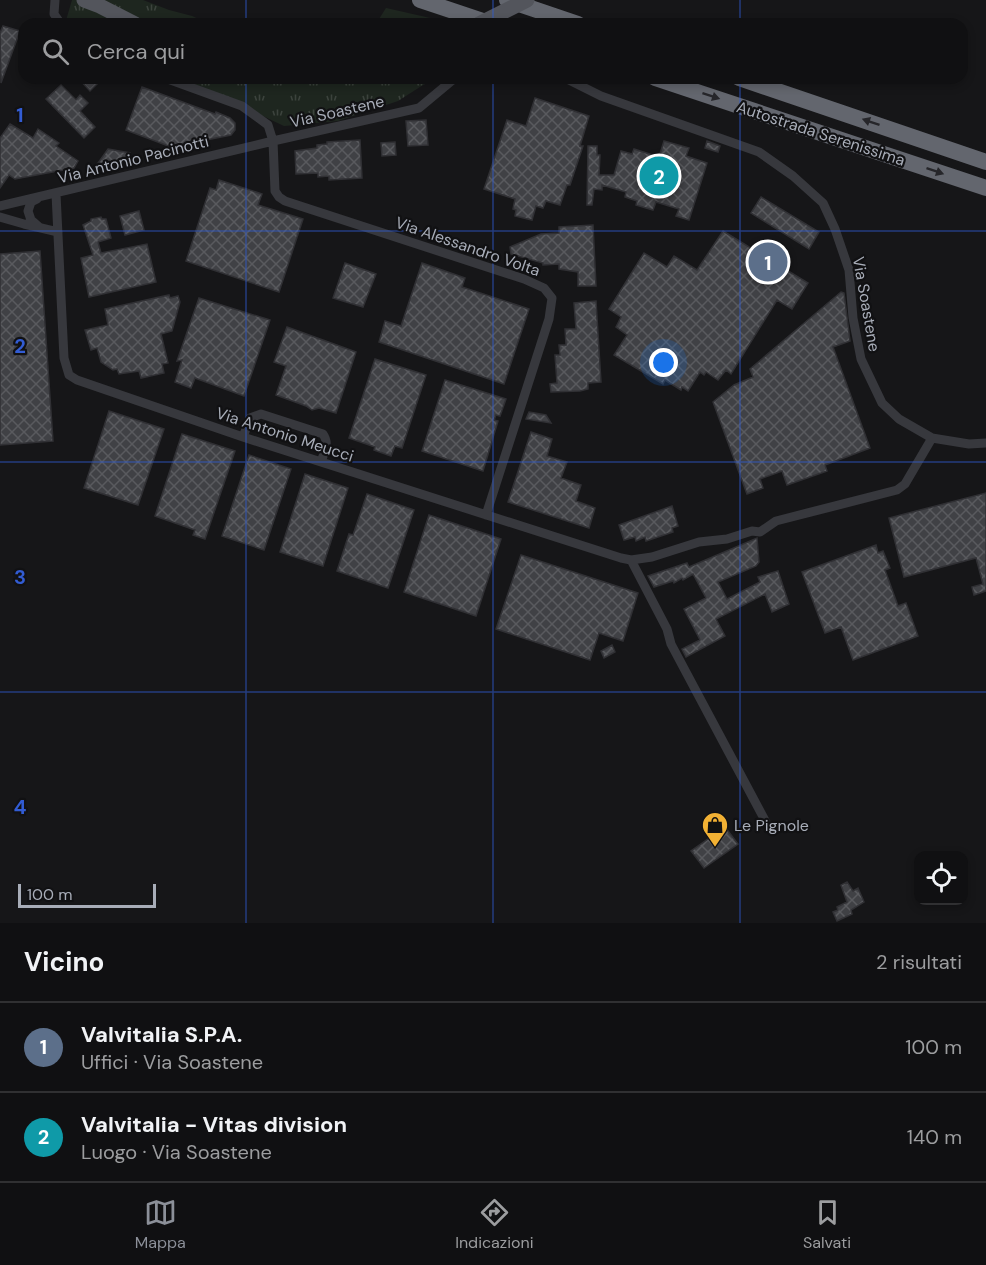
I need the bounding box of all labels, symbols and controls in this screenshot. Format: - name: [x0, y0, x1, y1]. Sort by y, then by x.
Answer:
- search box: [18, 18, 968, 84]
- icon: search: [39, 35, 72, 68]
- text: Cerca qui: [87, 37, 185, 66]
- street label: Via Soastene: [288, 90, 386, 133]
- one-way arrow: [702, 92, 720, 102]
- street label: Autostrada Serenissima: [734, 96, 908, 171]
- text: 1: [16, 102, 24, 128]
- one-way arrow: [862, 117, 880, 127]
- street label: Via Antonio Pacinotti: [55, 131, 211, 188]
- pin: 2: [640, 154, 678, 198]
- one-way arrow: [927, 167, 945, 176]
- street label: Via Alessandro Volta: [393, 212, 543, 281]
- pin: 1: [748, 240, 788, 284]
- street label: Via Soastene: [848, 255, 885, 353]
- text: 2: [14, 333, 26, 359]
- your location: [649, 348, 678, 377]
- street label: Via Antonio Meucci: [213, 402, 356, 467]
- text: 3: [14, 564, 26, 590]
- text: 4: [14, 794, 27, 820]
- shop icon: Le Pignole: [700, 810, 730, 848]
- place label: Le Pignole: [734, 815, 809, 836]
- map controls: [914, 851, 968, 905]
- button: locate: [914, 851, 968, 905]
- scale bar: [18, 881, 156, 908]
- text: 100 m: [27, 884, 72, 905]
- text: Vicino: [24, 945, 104, 979]
- text: 2 risultati: [876, 949, 962, 975]
- text: Valvitalia S.P.A.: [81, 1020, 242, 1049]
- text: 1: [40, 1034, 47, 1060]
- text: 100 m: [905, 1034, 962, 1060]
- text: Uffici · Via Soastene: [81, 1049, 263, 1075]
- text: Valvitalia - Vitas division: [81, 1110, 347, 1139]
- text: 2: [38, 1124, 49, 1150]
- text: 140 m: [907, 1124, 962, 1150]
- text: Luogo · Via Soastene: [81, 1139, 272, 1165]
- tab: Mappa: [135, 1196, 186, 1253]
- tab: Indicazioni: [455, 1196, 534, 1253]
- tab: Salvati: [803, 1196, 851, 1253]

